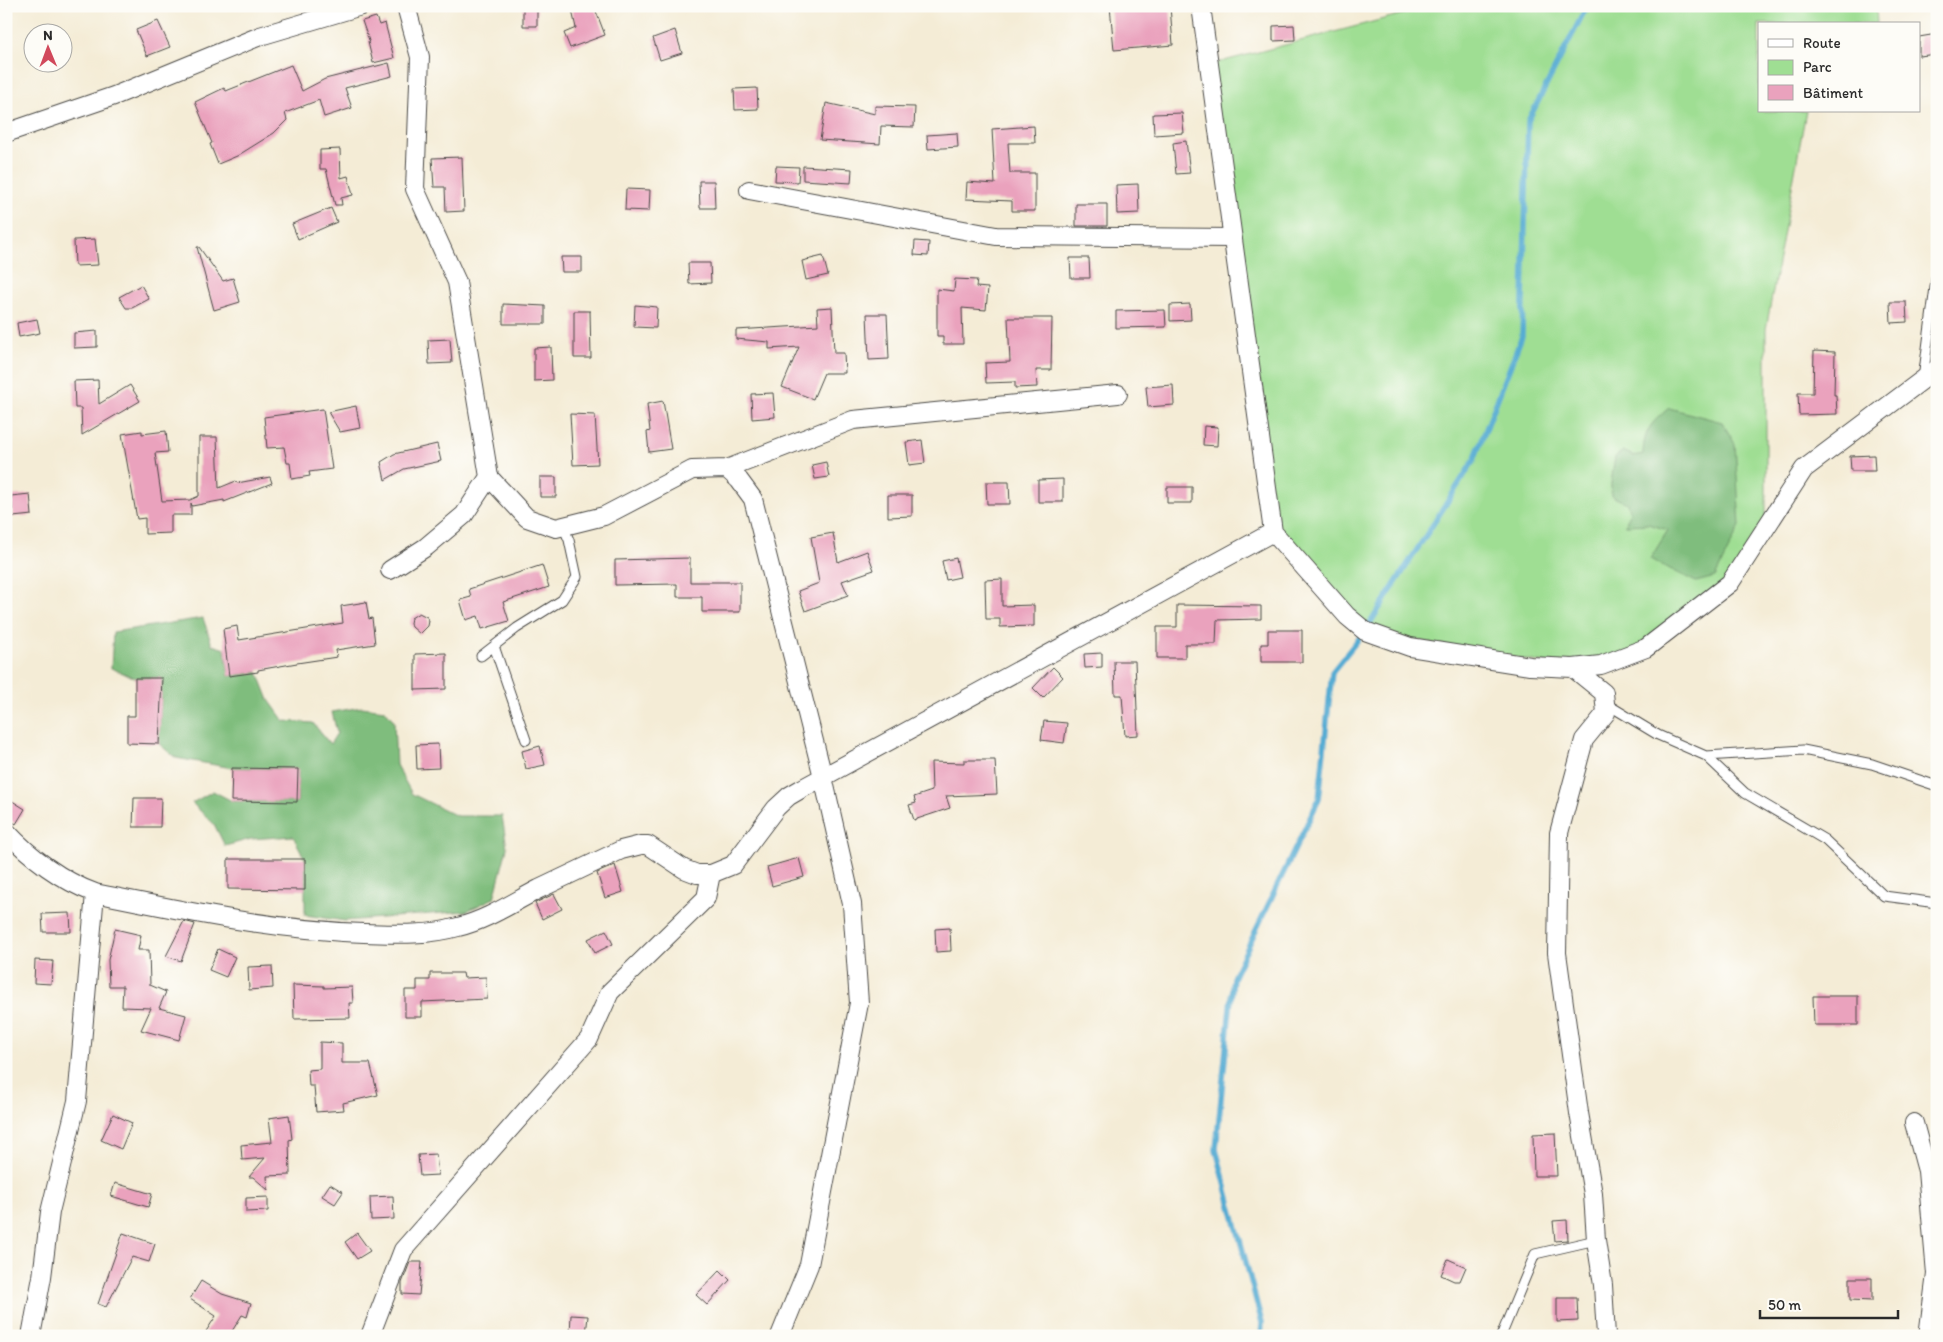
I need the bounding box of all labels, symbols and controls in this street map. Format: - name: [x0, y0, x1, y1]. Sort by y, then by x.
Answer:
- north arrow: [22, 22, 72, 72]
- legend: [1758, 22, 1920, 112]
- text: N: [43, 27, 53, 44]
- text: Route: [1803, 34, 1841, 52]
- text: Parc: [1803, 58, 1832, 76]
- text: Bâtiment: [1803, 84, 1864, 102]
- scale bar: [1760, 1287, 1898, 1319]
- text: 50 m: [1768, 1296, 1801, 1314]

